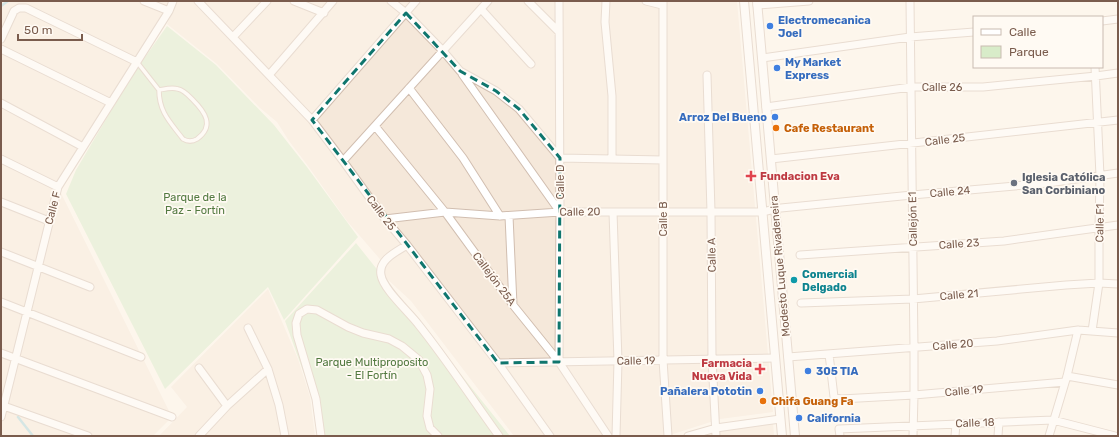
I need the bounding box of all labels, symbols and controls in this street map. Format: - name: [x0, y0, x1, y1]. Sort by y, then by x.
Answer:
- place label: Electromecanica Joel: [778, 14, 871, 40]
- scale bar: [18, 16, 82, 42]
- legend: [973, 16, 1103, 68]
- marker: Electromecanica Joel: [765, 21, 775, 31]
- text: 50 m: [24, 23, 52, 37]
- text: Calle: [1009, 25, 1036, 39]
- text: Parque: [1009, 45, 1049, 59]
- place label: My Market Express: [785, 56, 841, 82]
- marker: My Market Express: [772, 63, 782, 73]
- street label: Calle 26: [922, 81, 963, 94]
- place label: Arroz Del Bueno: [679, 111, 767, 124]
- marker: Arroz Del Bueno: [770, 112, 780, 122]
- place label: Cafe Restaurant: [784, 122, 874, 135]
- marker: Cafe Restaurant: [771, 123, 781, 133]
- street label: Calle 25: [924, 131, 966, 149]
- street label: Calle D: [554, 164, 567, 200]
- marker: Fundacion Eva: [745, 170, 757, 182]
- place label: Fundacion Eva: [760, 170, 840, 183]
- place label: Iglesia Católica San Corbiniano: [1022, 171, 1106, 197]
- marker: Iglesia Católica San Corbiniano: [1009, 178, 1019, 188]
- street label: Calle 24: [929, 184, 971, 200]
- street label: Calle F: [42, 190, 64, 226]
- park label: Parque de la Paz - Fortín: [163, 191, 227, 217]
- street label: Callejón E1: [906, 192, 920, 246]
- street label: Calle 25: [364, 193, 399, 233]
- street label: Modesto Luque Rivadeneira: [767, 195, 793, 337]
- street label: Calle B: [657, 202, 670, 236]
- street label: Calle F1: [1093, 204, 1107, 242]
- street label: Calle 20: [559, 205, 601, 219]
- street label: Calle 23: [938, 236, 980, 252]
- street label: Calle A: [705, 237, 719, 272]
- street label: Callejón 25A: [470, 250, 519, 309]
- place label: Comercial Delgado: [802, 268, 857, 294]
- marker: Comercial Delgado: [789, 275, 799, 285]
- street label: Calle 21: [939, 287, 979, 303]
- street label: Calle 20: [932, 337, 974, 353]
- street label: Calle 19: [616, 354, 656, 368]
- park label: Parque Multiproposito - El Fortín: [316, 356, 428, 382]
- place label: Farmacia Nueva Vida: [692, 357, 752, 383]
- marker: Farmacia Nueva Vida: [755, 364, 765, 374]
- place label: 305 TIA: [816, 365, 858, 378]
- marker: 305 TIA: [803, 366, 813, 376]
- street label: Calle 19: [944, 383, 984, 399]
- place label: Pañalera Pototin: [660, 385, 752, 398]
- marker: Pañalera Pototin: [755, 386, 765, 396]
- place label: Chifa Guang Fa: [771, 395, 854, 408]
- marker: Chifa Guang Fa: [758, 396, 768, 406]
- place label: California: [807, 412, 861, 425]
- marker: California: [794, 413, 804, 423]
- street label: Calle 18: [955, 416, 995, 430]

